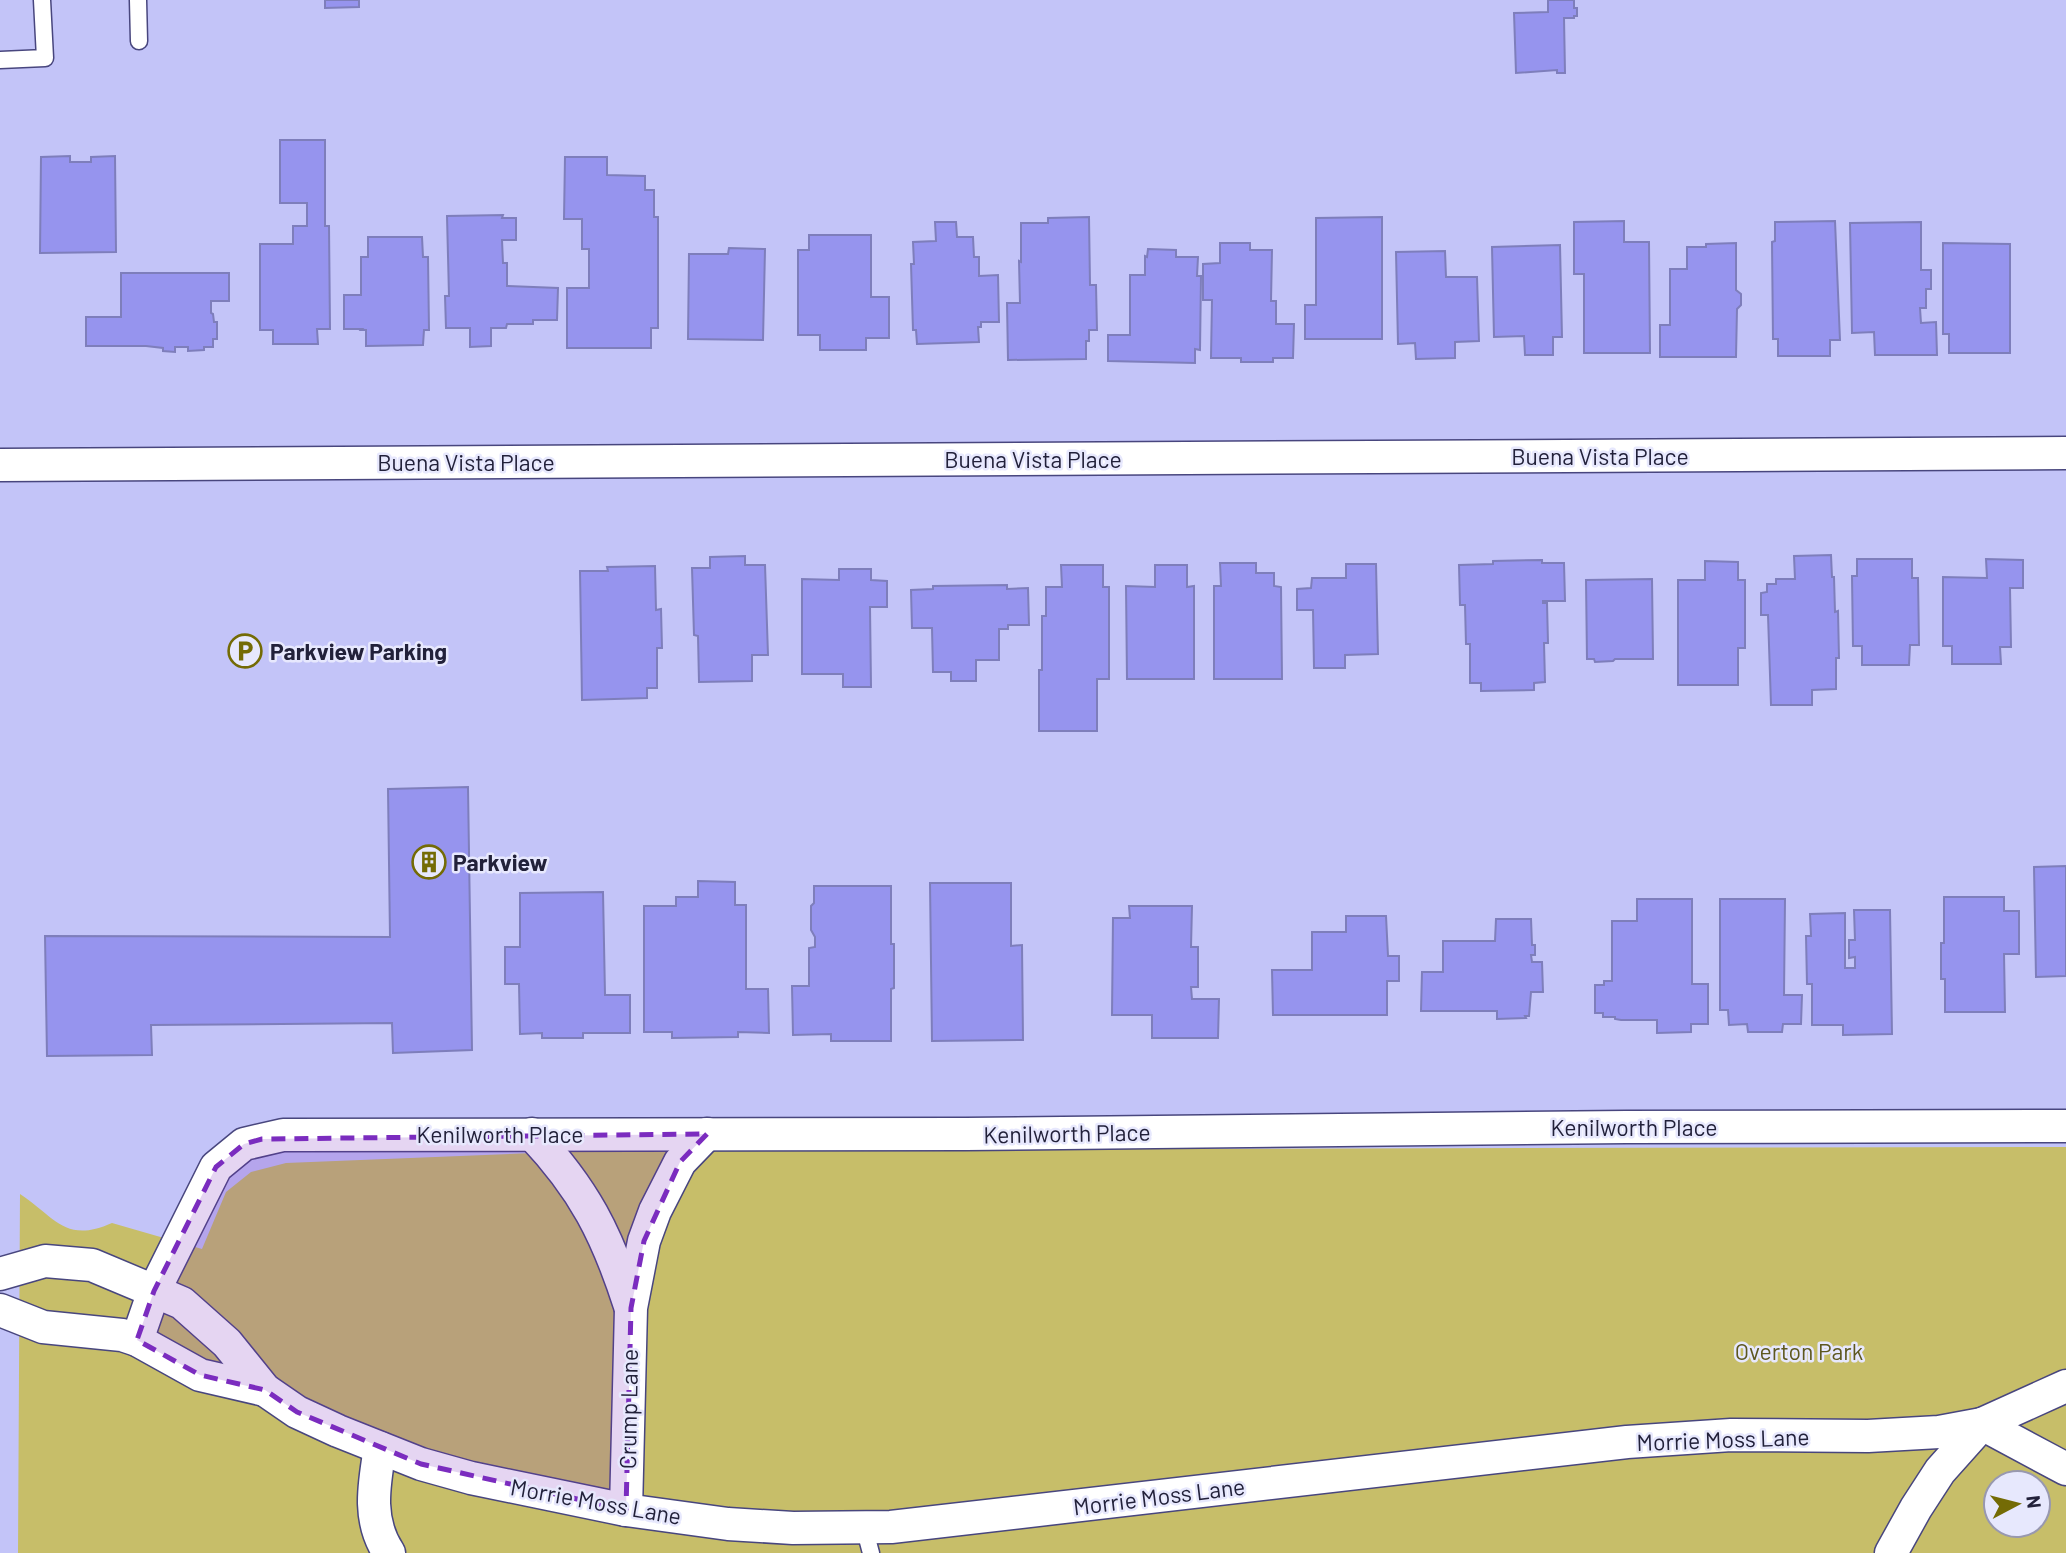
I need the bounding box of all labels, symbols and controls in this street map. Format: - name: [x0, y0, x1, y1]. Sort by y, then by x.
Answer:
- street label: Buena Vista Place: [1511, 442, 1689, 470]
- street label: Buena Vista Place: [944, 445, 1122, 473]
- street label: Buena Vista Place: [377, 448, 555, 476]
- parking icon: Parkview Parking: [226, 632, 264, 670]
- place label: Parkview Parking: [270, 637, 447, 665]
- building icon: Parkview: [410, 843, 448, 881]
- place label: Parkview: [453, 848, 548, 876]
- street label: Kenilworth Place: [1550, 1113, 1718, 1141]
- street label: Kenilworth Place: [983, 1118, 1151, 1148]
- street label: Kenilworth Place: [416, 1120, 584, 1148]
- park label: Overton Park: [1735, 1337, 1863, 1365]
- street label: Crump Lane: [613, 1349, 643, 1469]
- street label: Morrie Moss Lane: [1636, 1422, 1810, 1456]
- north arrow: [1982, 1469, 2052, 1539]
- street label: Morrie Moss Lane: [508, 1472, 684, 1530]
- street label: Morrie Moss Lane: [1071, 1472, 1247, 1520]
- text: N: [2022, 1494, 2047, 1510]

